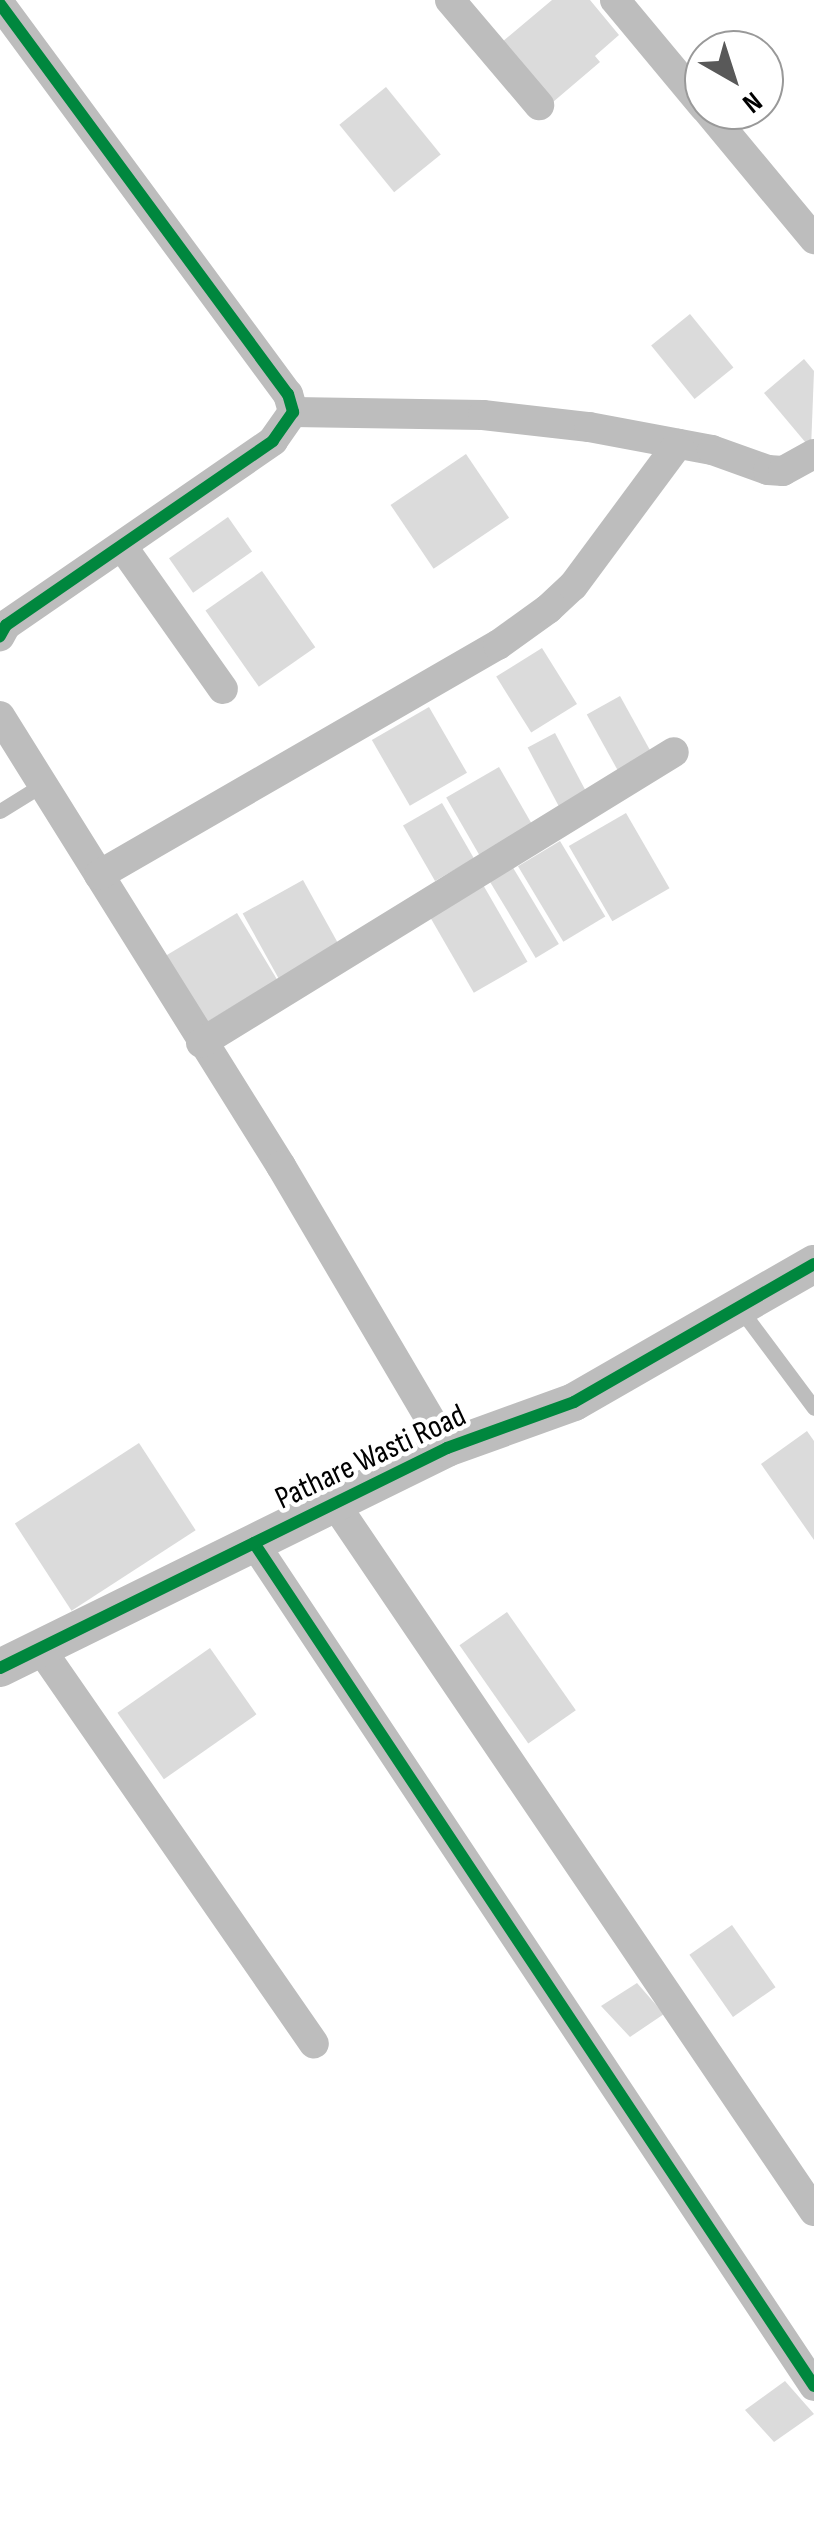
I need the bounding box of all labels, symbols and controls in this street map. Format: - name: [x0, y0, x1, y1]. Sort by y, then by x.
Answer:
- north arrow: [684, 30, 784, 130]
- text: N: [736, 85, 768, 120]
- street label: Pathare Wasti Road: [270, 1397, 472, 1519]

